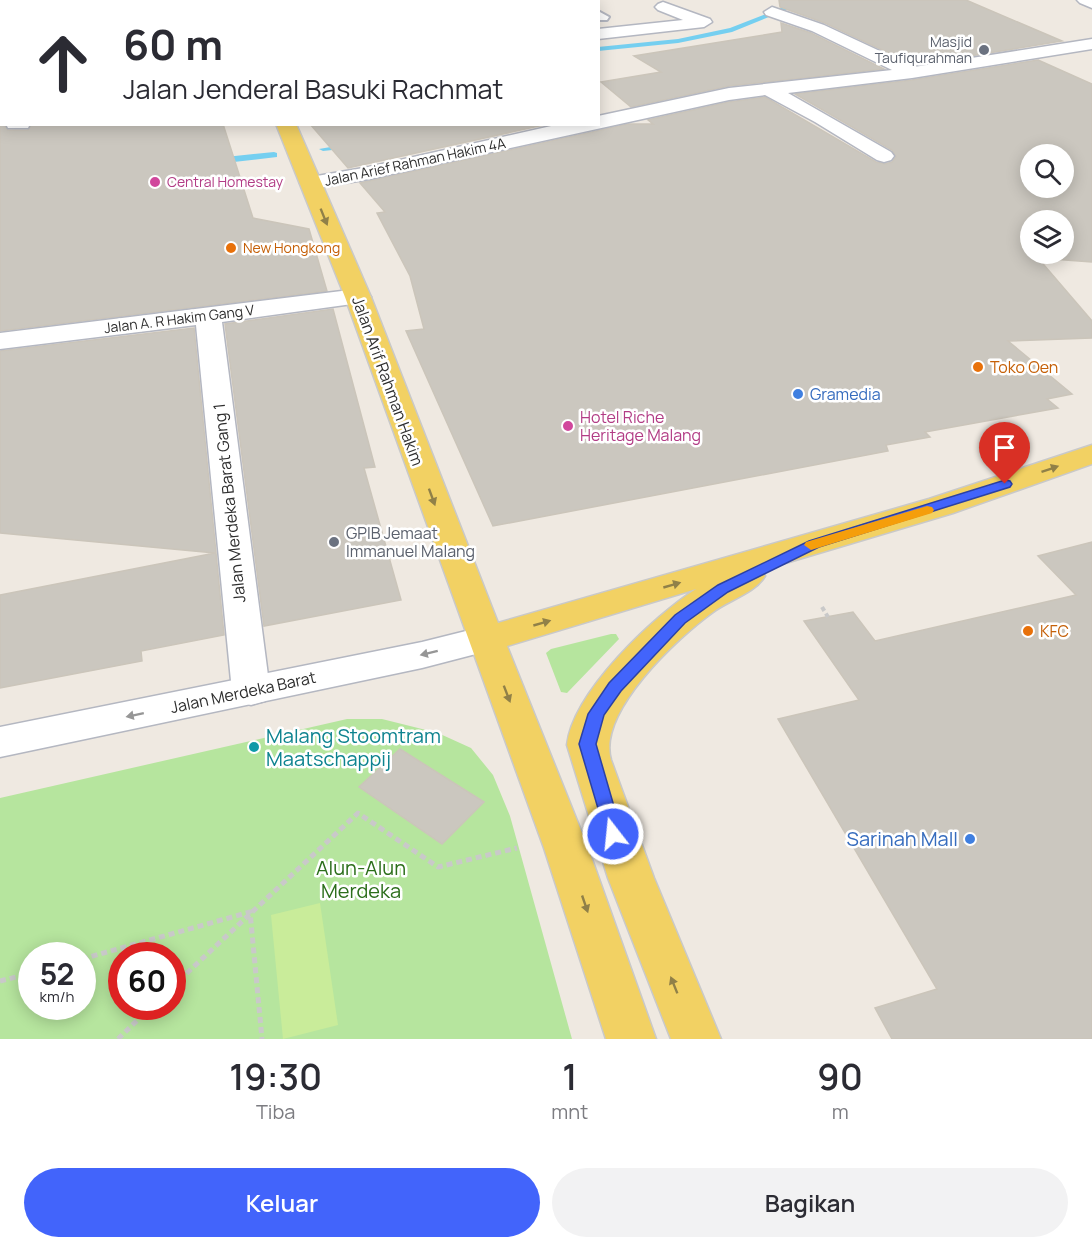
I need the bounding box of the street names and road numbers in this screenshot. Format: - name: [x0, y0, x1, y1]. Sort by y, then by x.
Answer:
- street label: Jalan Arief Rahman Hakim 4A: [323, 133, 507, 190]
- street label: Jalan Arif Rahman Hakim: [347, 293, 429, 469]
- street label: Jalan A. R Hakim Gang V: [103, 300, 256, 337]
- street label: Jalan Merdeka Barat Gang 1: [208, 402, 250, 604]
- street label: Jalan Merdeka Barat: [168, 666, 318, 718]

